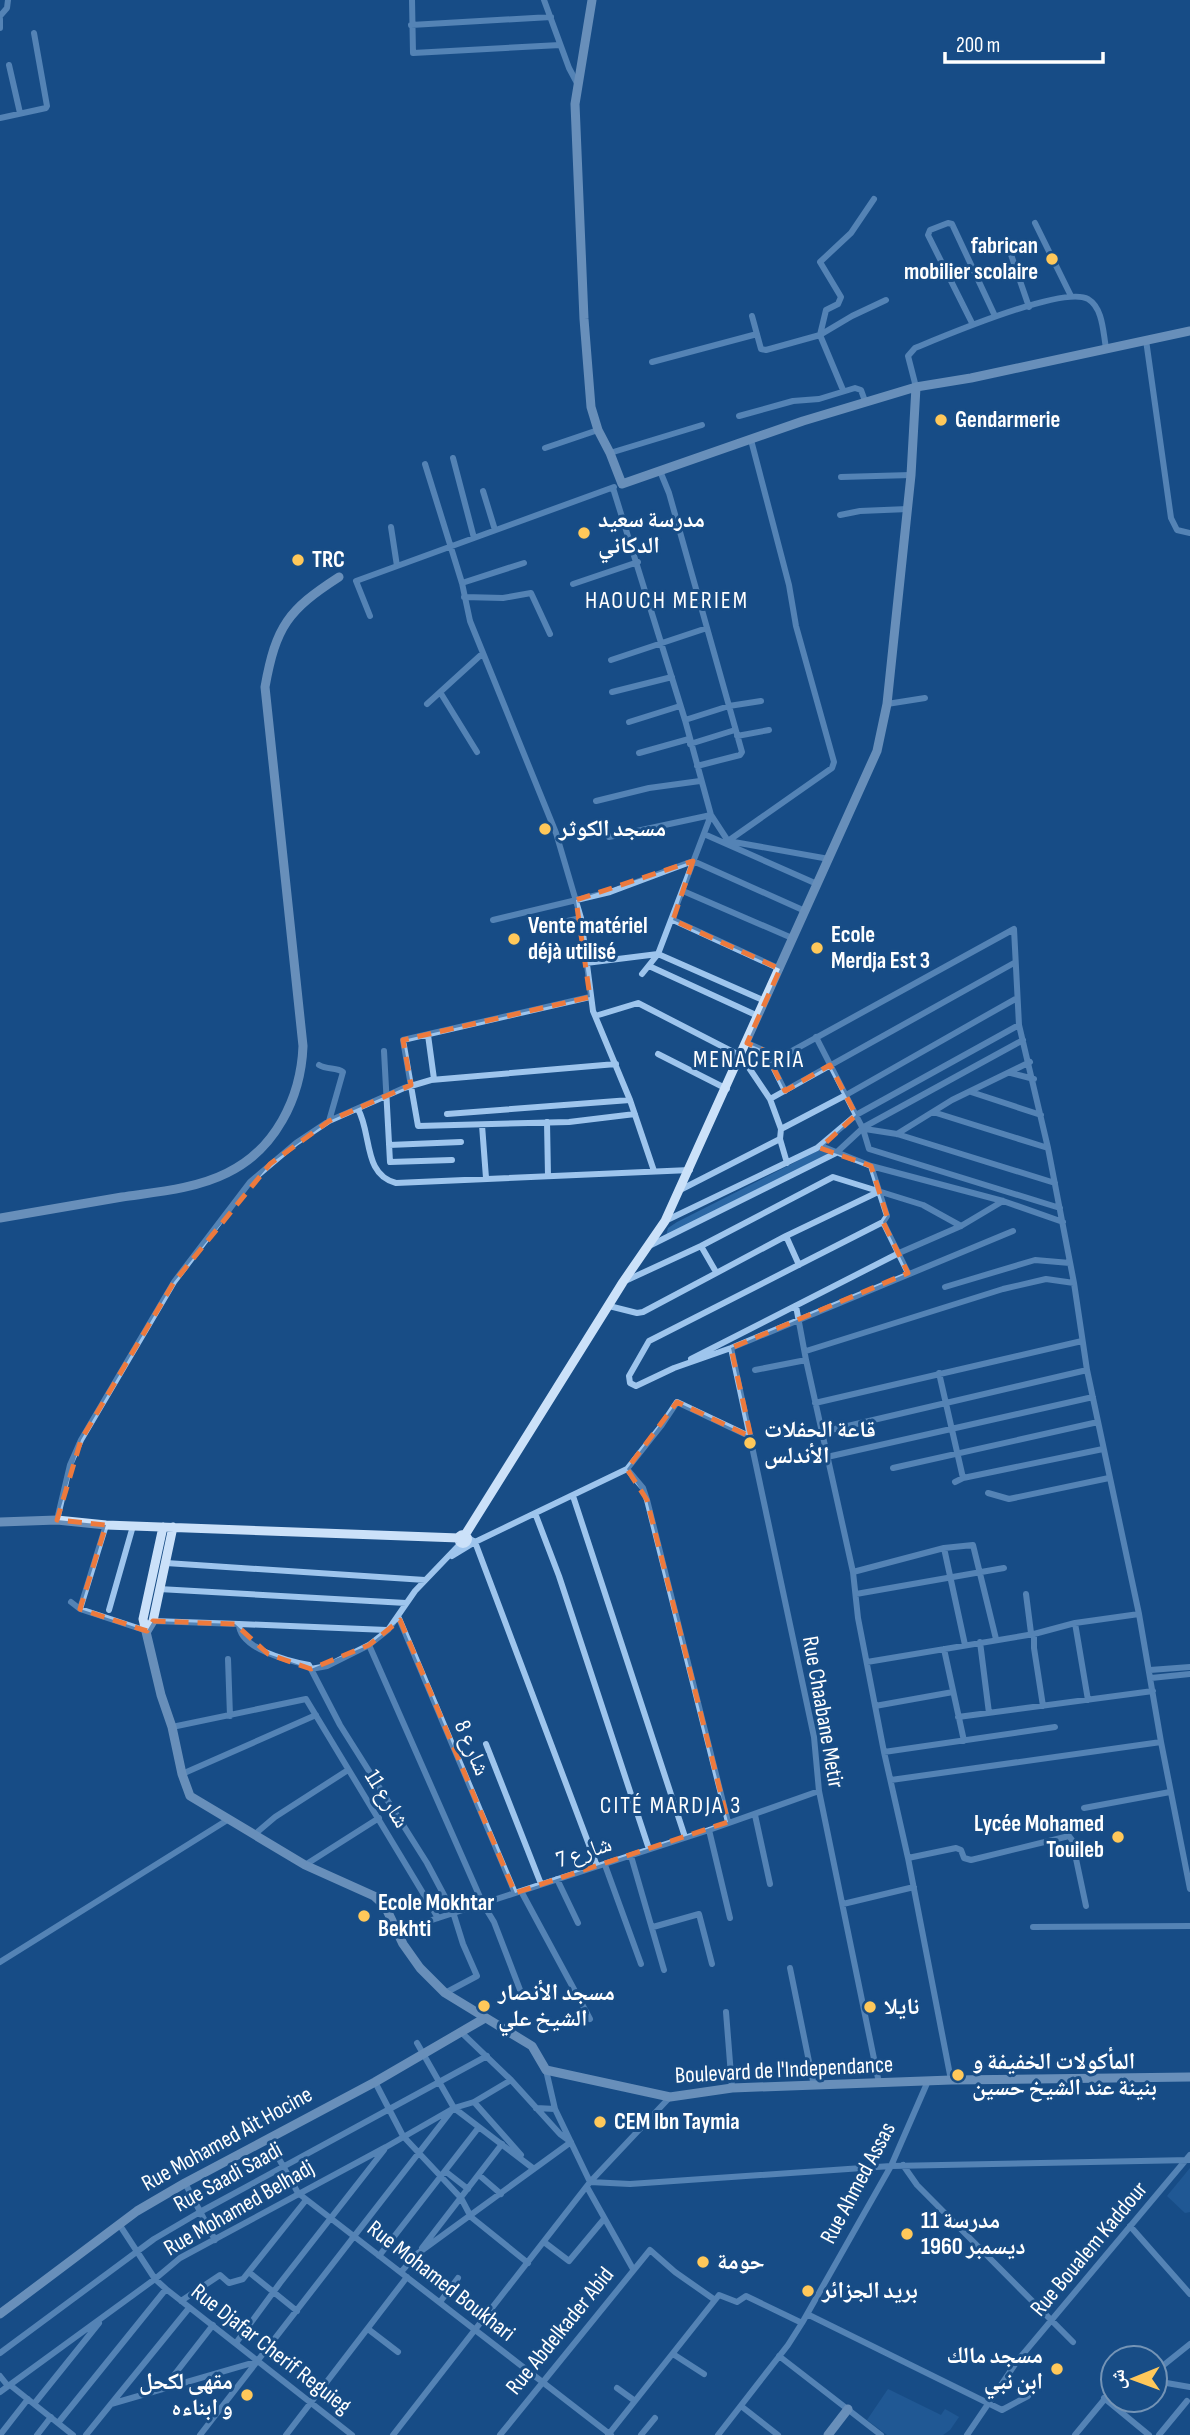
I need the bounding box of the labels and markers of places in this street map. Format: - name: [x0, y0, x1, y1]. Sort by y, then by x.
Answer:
- place label: fabrican mobilier scolaire: [904, 232, 1038, 286]
- marker: fabrican mobilier scolaire: [1044, 251, 1060, 267]
- place label: Gendarmerie: [955, 406, 1060, 434]
- marker: Gendarmerie: [933, 412, 949, 428]
- place label: مدرسة سعيد الدكاني: [598, 506, 705, 564]
- marker: مدرسة سعيد الدكاني: [576, 525, 592, 541]
- place label: TRC: [312, 546, 345, 574]
- marker: TRC: [290, 552, 306, 568]
- place label: مسجد الكوثر: [558, 815, 666, 843]
- marker: مسجد الكوثر: [537, 821, 553, 837]
- place label: Vente matériel déjà utilisé: [528, 912, 648, 966]
- place label: Ecole Merdja Est 3: [831, 921, 930, 975]
- marker: Vente matériel déjà utilisé: [506, 931, 522, 947]
- marker: Ecole Merdja Est 3: [809, 940, 825, 956]
- place label: قاعة الحفلات الأندلس: [764, 1416, 876, 1470]
- marker: قاعة الحفلات الأندلس: [742, 1435, 758, 1451]
- place label: Lycée Mohamed Touileb: [974, 1810, 1104, 1864]
- marker: Lycée Mohamed Touileb: [1110, 1829, 1126, 1845]
- place label: Ecole Mokhtar Bekhti: [378, 1889, 494, 1943]
- marker: Ecole Mokhtar Bekhti: [356, 1908, 372, 1924]
- place label: مسجد الأنصار الشيخ علي: [497, 1979, 615, 2037]
- place label: نايلا: [884, 1993, 919, 2021]
- marker: مسجد الأنصار الشيخ علي: [476, 1998, 492, 2014]
- marker: نايلا: [862, 1999, 878, 2015]
- place label: المأكولات الخفيفة و بنينة عند الشيخ حسين: [972, 2046, 1157, 2102]
- marker: المأكولات الخفيفة و بنينة عند الشيخ حسين: [950, 2067, 966, 2083]
- place label: CEM Ibn Taymia: [614, 2108, 740, 2136]
- marker: CEM Ibn Taymia: [592, 2114, 608, 2130]
- place label: مدرسة 11 ديسمبر 1960: [921, 2207, 1026, 2261]
- marker: مدرسة 11 ديسمبر 1960: [899, 2226, 915, 2242]
- place label: حومة: [717, 2248, 765, 2276]
- marker: حومة: [695, 2254, 711, 2270]
- place label: بريد الجزائر: [821, 2277, 918, 2305]
- marker: بريد الجزائر: [800, 2283, 816, 2299]
- place label: مسجد مالك ابن نبي: [947, 2342, 1043, 2400]
- marker: مسجد مالك ابن نبي: [1049, 2361, 1065, 2377]
- place label: مقهى لكحل و ابناءه: [139, 2368, 233, 2422]
- marker: مقهى لكحل و ابناءه: [239, 2387, 255, 2403]

